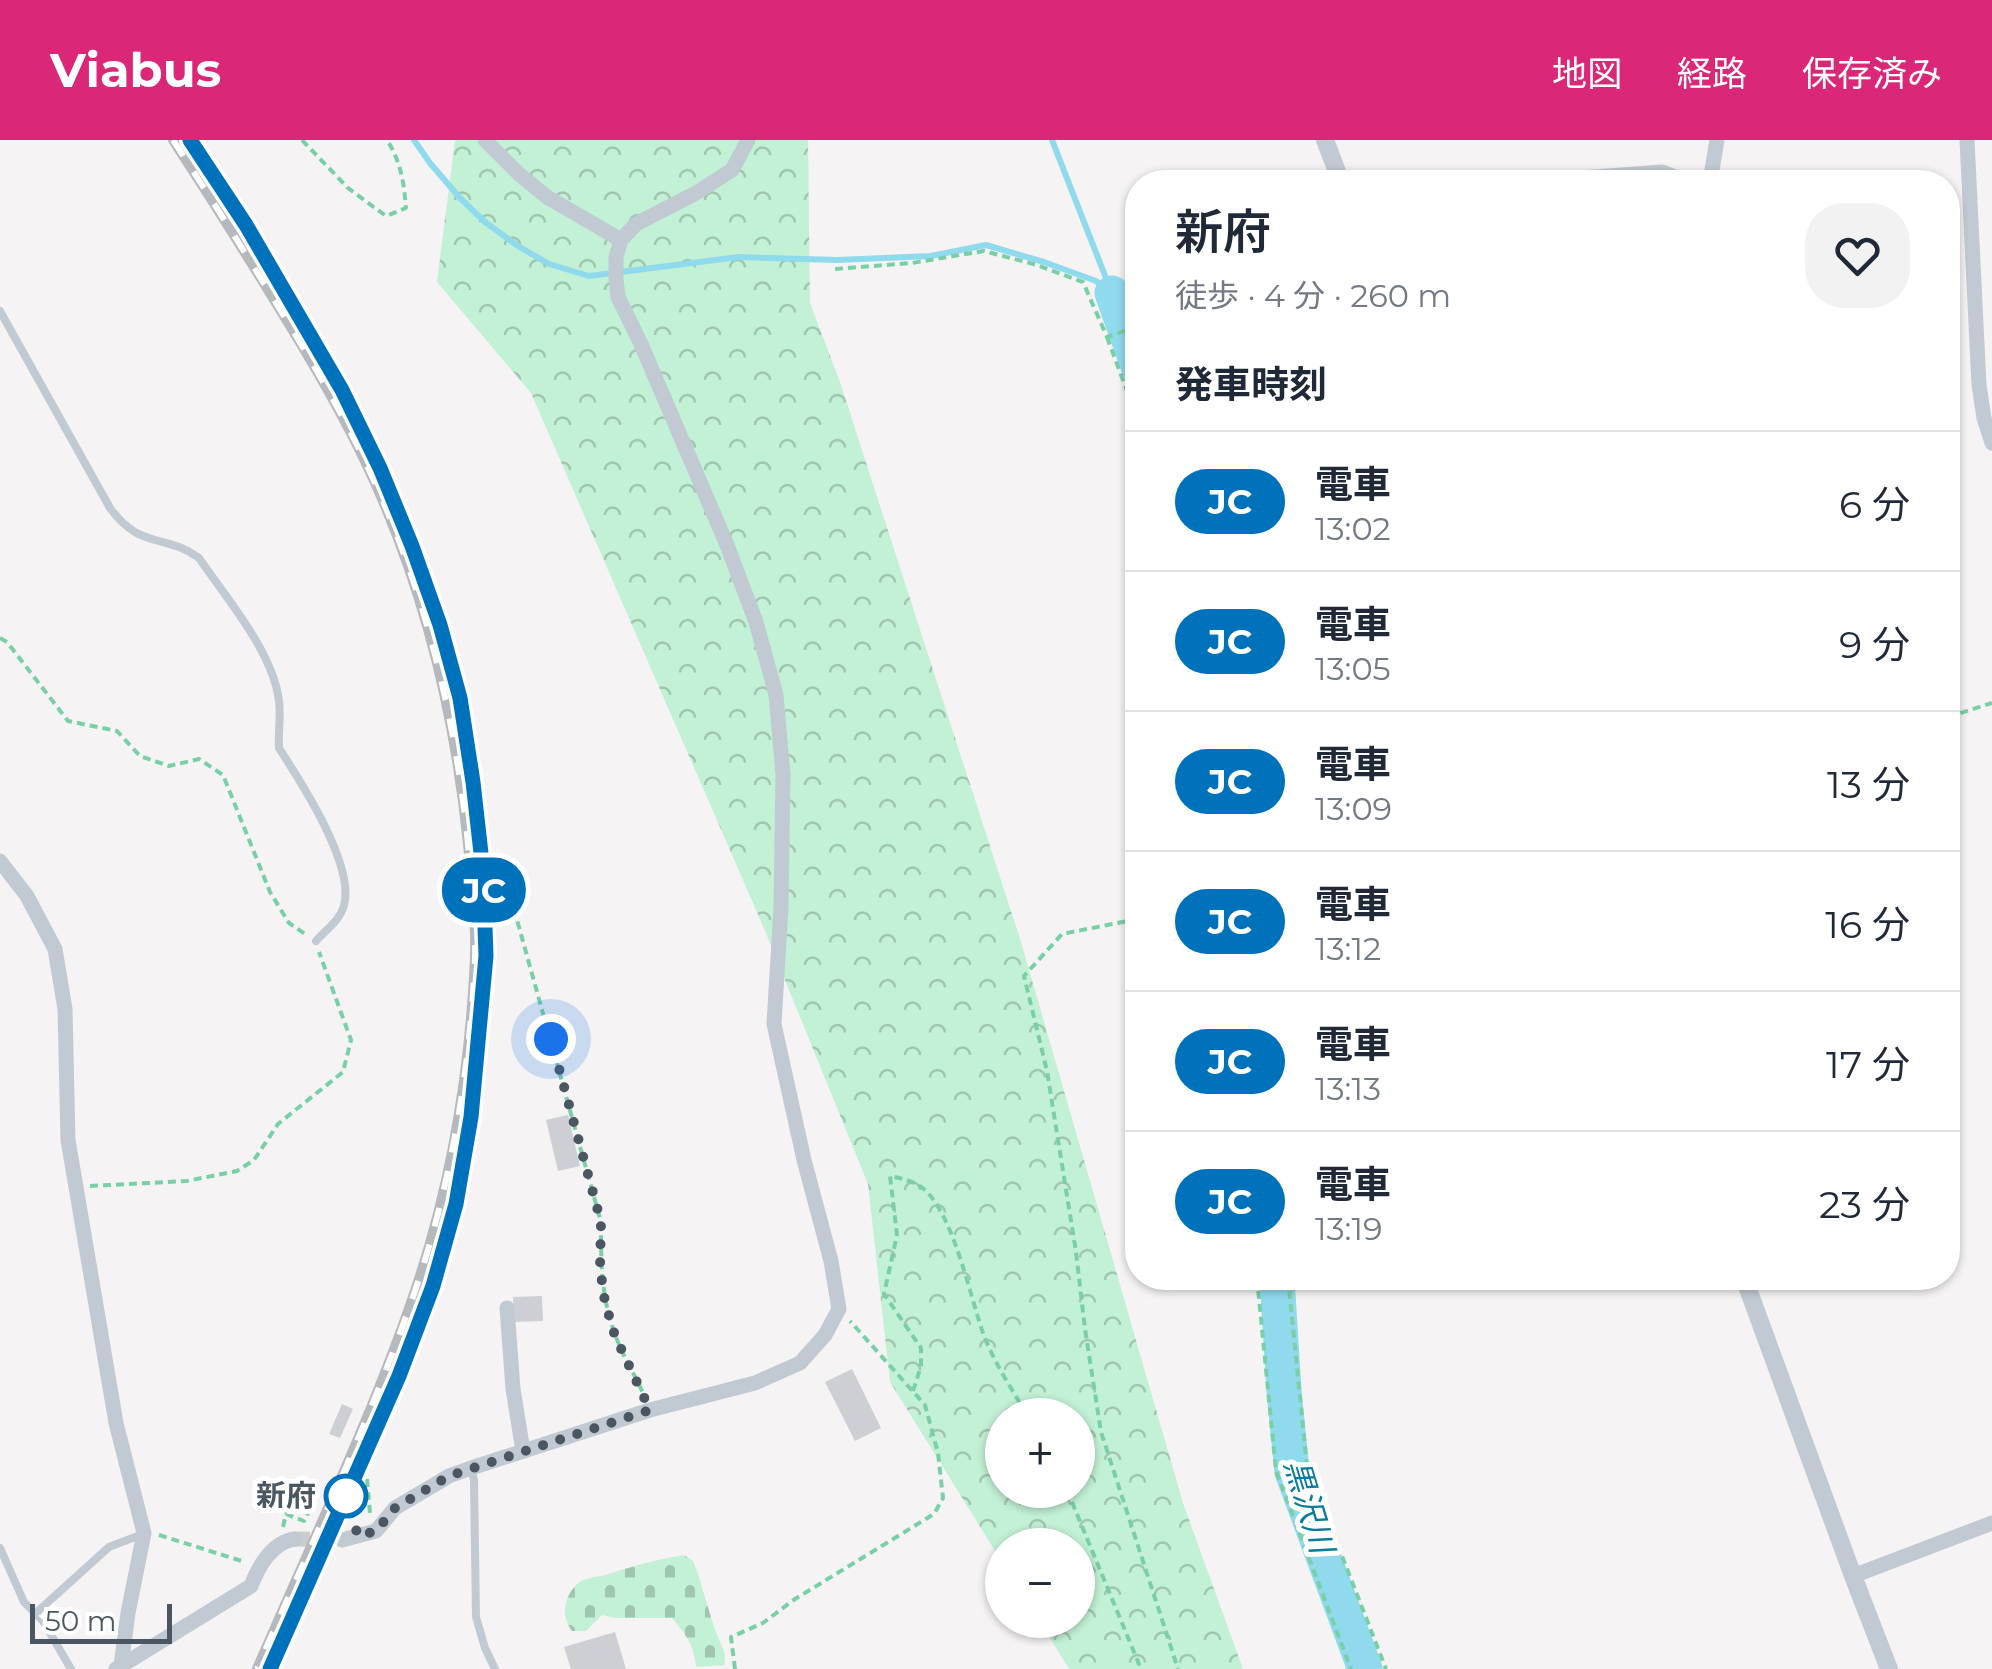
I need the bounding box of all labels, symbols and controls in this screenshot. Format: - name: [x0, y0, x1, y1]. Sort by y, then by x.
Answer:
- text: Viabus: [50, 41, 221, 99]
- text: 地図: [1552, 52, 1622, 95]
- text: 経路: [1677, 52, 1747, 95]
- text: 保存済み: [1802, 52, 1942, 95]
- text: 新府: [1175, 203, 1271, 261]
- button: heart: [1805, 203, 1910, 308]
- text: 徒歩 · 4 分 · 260 m: [1175, 276, 1451, 315]
- text: 発車時刻: [1175, 361, 1327, 408]
- text: 電車: [1315, 461, 1391, 508]
- text: JC: [1208, 480, 1252, 523]
- text: 6 分: [1839, 481, 1910, 528]
- text: 13:02: [1315, 509, 1391, 548]
- text: 電車: [1315, 601, 1391, 648]
- text: JC: [1208, 620, 1252, 663]
- text: 9 分: [1839, 621, 1910, 668]
- text: 13:05: [1315, 649, 1391, 688]
- text: 電車: [1315, 741, 1391, 788]
- text: JC: [1208, 760, 1252, 803]
- text: 13 分: [1827, 761, 1910, 808]
- text: 13:09: [1315, 789, 1392, 828]
- line badge: JC: [439, 858, 529, 922]
- text: JC: [462, 869, 506, 912]
- text: 電車: [1315, 881, 1391, 928]
- text: JC: [1208, 900, 1252, 943]
- text: 16 分: [1825, 901, 1910, 948]
- text: 13:12: [1315, 929, 1381, 968]
- your location: [526, 1014, 576, 1064]
- text: 電車: [1315, 1021, 1391, 1068]
- text: JC: [1208, 1040, 1252, 1083]
- text: 17 分: [1826, 1041, 1910, 1088]
- text: 13:13: [1315, 1069, 1381, 1108]
- text: 電車: [1315, 1161, 1391, 1208]
- text: JC: [1208, 1180, 1252, 1223]
- text: 23 分: [1819, 1181, 1910, 1228]
- text: 13:19: [1315, 1209, 1382, 1248]
- map controls: [985, 1398, 1095, 1638]
- button: +: [985, 1398, 1095, 1508]
- water label: 黒沢川: [1277, 1454, 1343, 1560]
- marker: 新府: [325, 1475, 367, 1517]
- place label: 新府: [256, 1477, 316, 1514]
- button: −: [985, 1528, 1095, 1638]
- scale bar: [30, 1599, 172, 1644]
- text: 50 m: [45, 1604, 116, 1638]

